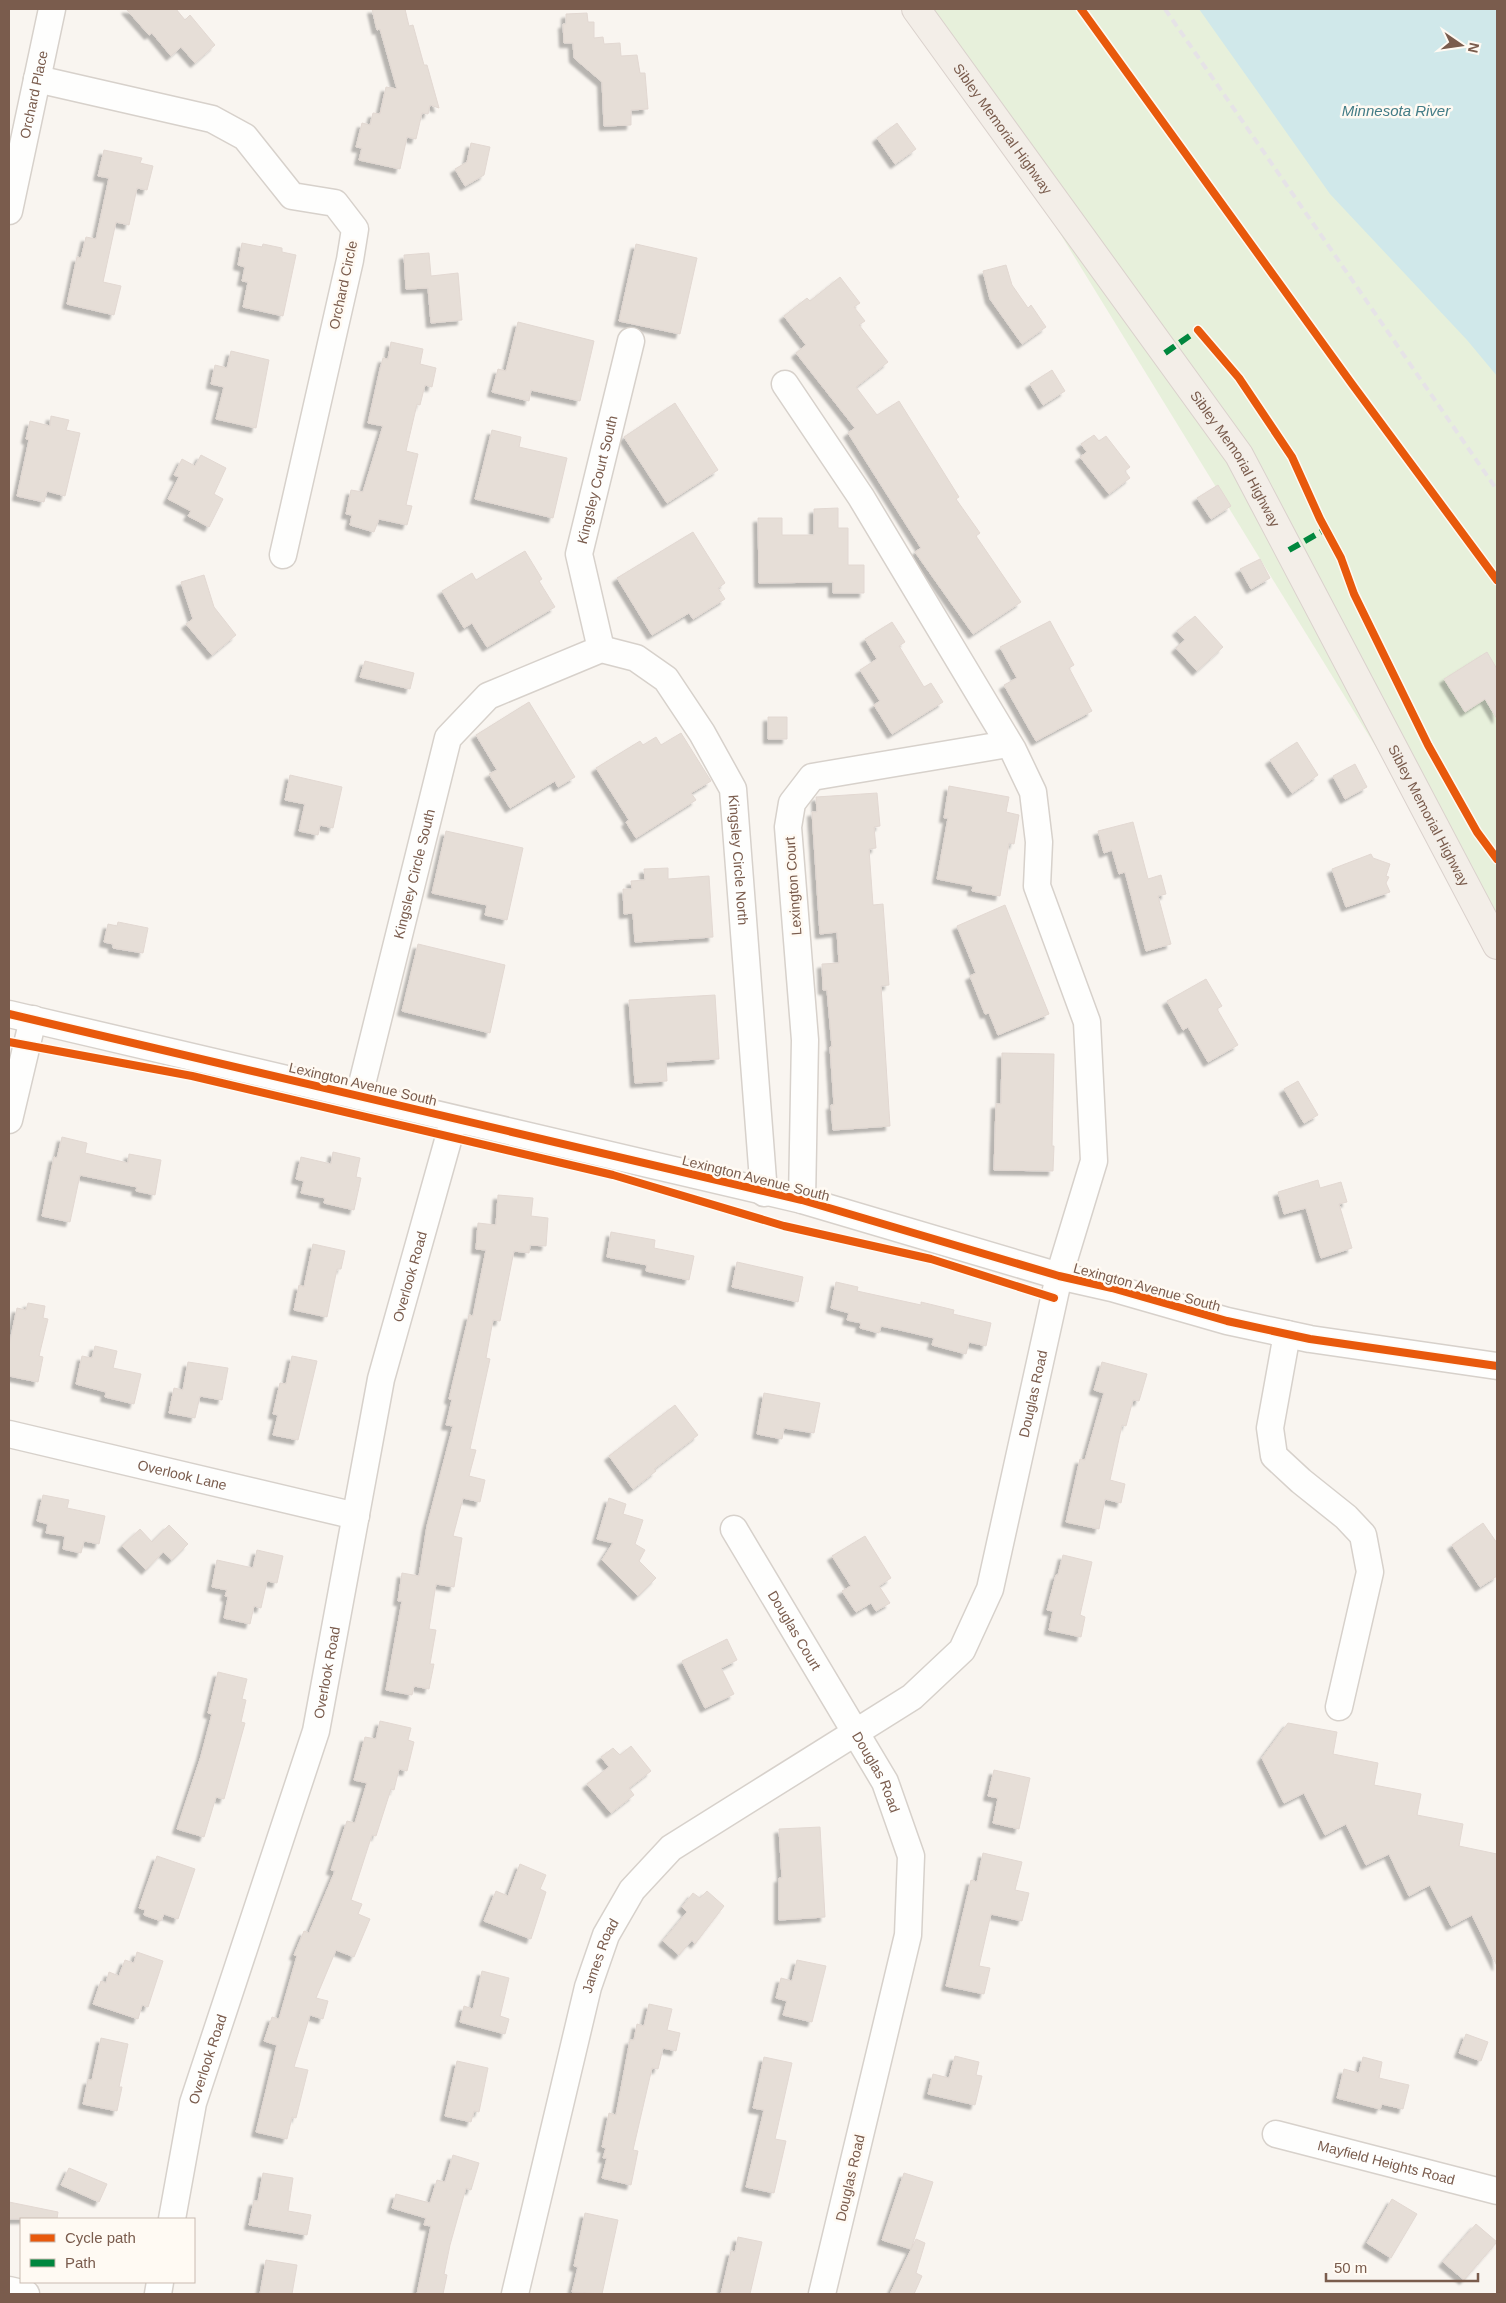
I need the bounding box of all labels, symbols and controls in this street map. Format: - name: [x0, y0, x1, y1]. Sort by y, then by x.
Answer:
- north arrow: [1436, 20, 1486, 70]
- text: N: [1465, 41, 1483, 55]
- street label: Orchard Place: [17, 49, 51, 140]
- street label: Sibley Memorial Highway: [950, 60, 1055, 197]
- water label: Minnesota River: [1342, 102, 1451, 119]
- street label: Orchard Circle: [326, 239, 360, 331]
- street label: Sibley Memorial Highway: [1187, 388, 1283, 530]
- street label: Kingsley Court South: [574, 414, 621, 546]
- street label: Sibley Memorial Highway: [1385, 742, 1473, 889]
- street label: Kingsley Circle North: [725, 794, 751, 926]
- street label: Kingsley Circle South: [390, 807, 438, 940]
- street label: Lexington Court: [782, 836, 804, 936]
- street label: Lexington Avenue South: [287, 1059, 439, 1109]
- street label: Lexington Avenue South: [681, 1152, 831, 1204]
- street label: Overlook Road: [389, 1229, 430, 1324]
- street label: Lexington Avenue South: [1072, 1260, 1222, 1314]
- street label: Douglas Road: [1016, 1349, 1050, 1439]
- street label: Overlook Lane: [136, 1457, 229, 1493]
- street label: Douglas Court: [765, 1588, 824, 1673]
- street label: Overlook Road: [310, 1625, 343, 1720]
- street label: Douglas Road: [849, 1729, 903, 1815]
- street label: James Road: [579, 1916, 622, 1995]
- street label: Overlook Road: [185, 2012, 230, 2106]
- street label: Douglas Road: [832, 2133, 868, 2223]
- street label: Mayfield Heights Road: [1316, 2137, 1457, 2188]
- legend: [20, 2218, 195, 2283]
- text: Cycle path: [65, 2229, 136, 2246]
- scale bar: [1326, 2250, 1478, 2282]
- text: Path: [65, 2254, 96, 2271]
- text: 50 m: [1334, 2259, 1367, 2276]

